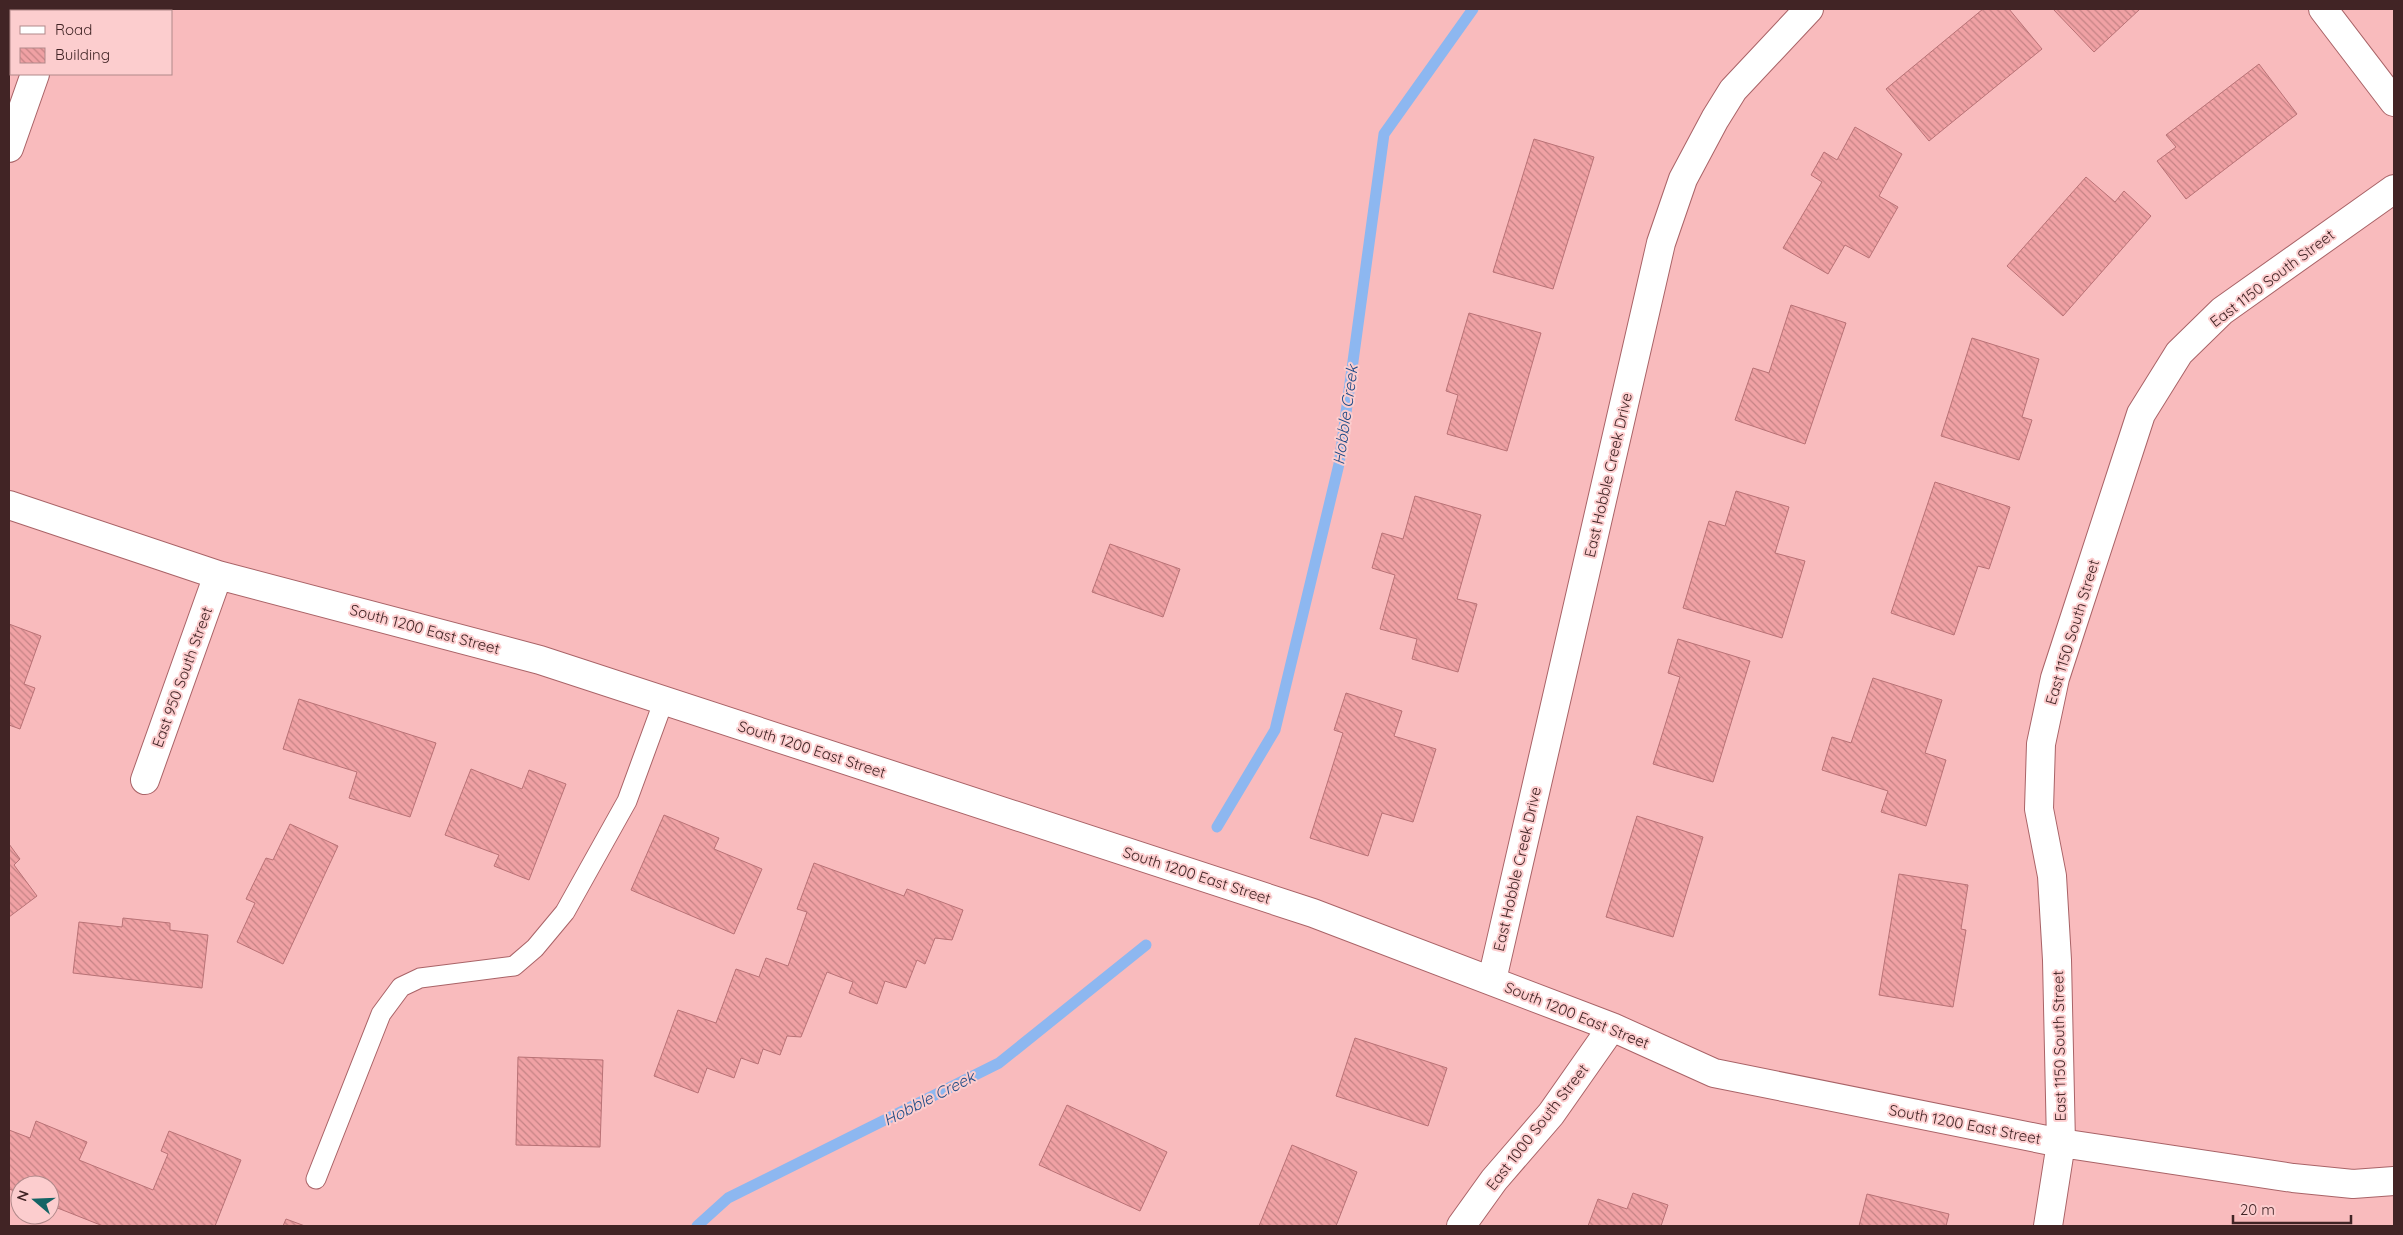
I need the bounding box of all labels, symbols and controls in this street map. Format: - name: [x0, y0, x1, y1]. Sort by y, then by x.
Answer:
- legend: [10, 10, 172, 75]
- text: Road: [55, 20, 92, 39]
- text: Building: [55, 45, 110, 64]
- street label: East 1150 South Street: [2206, 225, 2338, 331]
- water label: Hobble Creek: [1328, 362, 1362, 466]
- street label: East Hobble Creek Drive: [1580, 391, 1636, 559]
- street label: East 1150 South Street: [2041, 557, 2103, 707]
- street label: South 1200 East Street: [348, 600, 502, 658]
- street label: East 950 South Street: [148, 604, 216, 750]
- street label: South 1200 East Street: [736, 716, 888, 782]
- street label: East Hobble Creek Drive: [1489, 785, 1545, 953]
- street label: South 1200 East Street: [1121, 842, 1273, 908]
- street label: East 1150 South Street: [2048, 970, 2070, 1122]
- street label: South 1200 East Street: [1502, 977, 1652, 1053]
- street label: East 1000 South Street: [1482, 1060, 1592, 1194]
- water label: Hobble Creek: [880, 1066, 980, 1130]
- street label: South 1200 East Street: [1887, 1100, 2043, 1148]
- north arrow: [10, 1175, 60, 1225]
- text: N: [13, 1188, 33, 1204]
- scale bar: [2233, 1192, 2350, 1224]
- text: 20 m: [2240, 1200, 2275, 1219]

